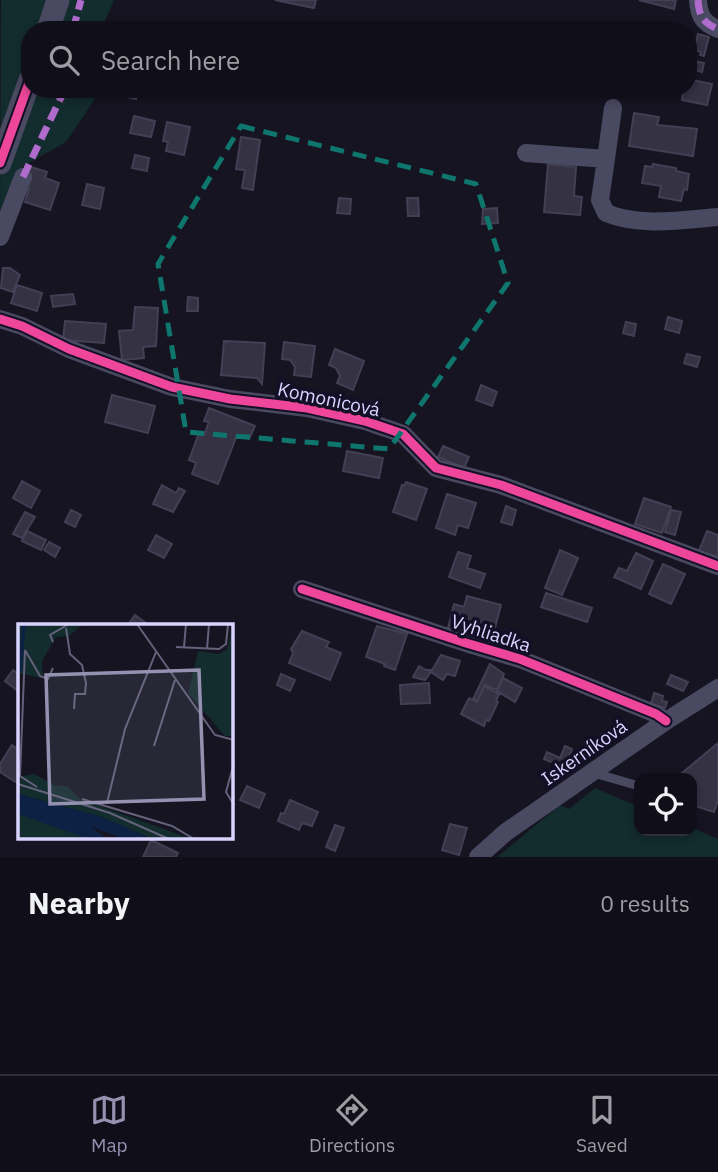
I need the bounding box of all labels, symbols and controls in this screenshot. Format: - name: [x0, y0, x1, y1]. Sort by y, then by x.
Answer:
- search box: [21, 21, 697, 98]
- icon: search: [45, 41, 83, 79]
- text: Search here: [101, 43, 240, 77]
- street label: Komonicová: [276, 376, 382, 422]
- street label: Vyhliadka: [448, 609, 534, 657]
- inset map: [18, 624, 233, 839]
- street label: Iskerníková: [537, 714, 631, 790]
- map controls: [634, 773, 697, 836]
- button: locate: [634, 773, 697, 836]
- text: Nearby: [28, 883, 130, 922]
- text: 0 results: [600, 888, 690, 918]
- tab: Map: [90, 1091, 128, 1157]
- tab: Directions: [309, 1091, 395, 1157]
- tab: Saved: [576, 1091, 628, 1157]

